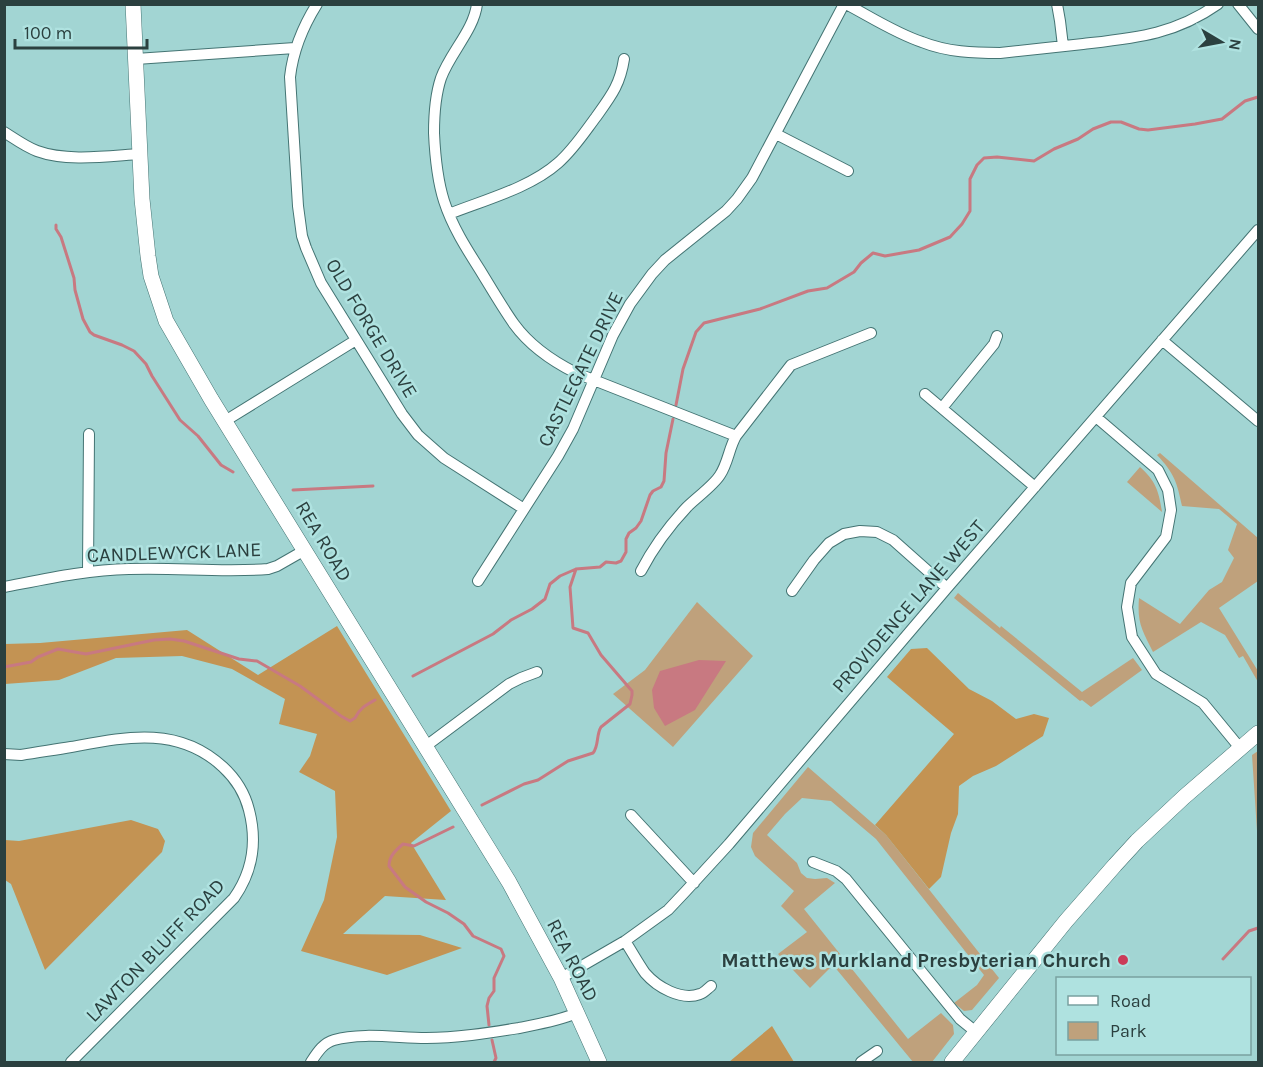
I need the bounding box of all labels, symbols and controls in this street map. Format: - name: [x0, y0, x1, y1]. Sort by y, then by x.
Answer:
- scale bar: [15, 12, 147, 50]
- north arrow: [1191, 12, 1251, 72]
- text: 100 m: [24, 22, 72, 44]
- text: N: [1225, 37, 1246, 52]
- street label: OLD FORGE DRIVE: [321, 255, 422, 402]
- street label: CASTLEGATE DRIVE: [533, 288, 628, 450]
- street label: REA ROAD: [291, 497, 357, 586]
- street label: PROVIDENCE LANE WEST: [827, 515, 990, 697]
- street label: CANDLEWYCK LANE: [86, 538, 262, 567]
- street label: LAWTON BLUFF ROAD: [81, 874, 230, 1027]
- street label: REA ROAD: [542, 915, 603, 1005]
- place label: Matthews Murkland Presbyterian Church: [721, 949, 1111, 972]
- marker: Matthews Murkland Presbyterian Church: [1116, 953, 1130, 967]
- legend: [1056, 977, 1251, 1055]
- text: Road: [1110, 990, 1151, 1012]
- text: Park: [1110, 1020, 1147, 1042]

